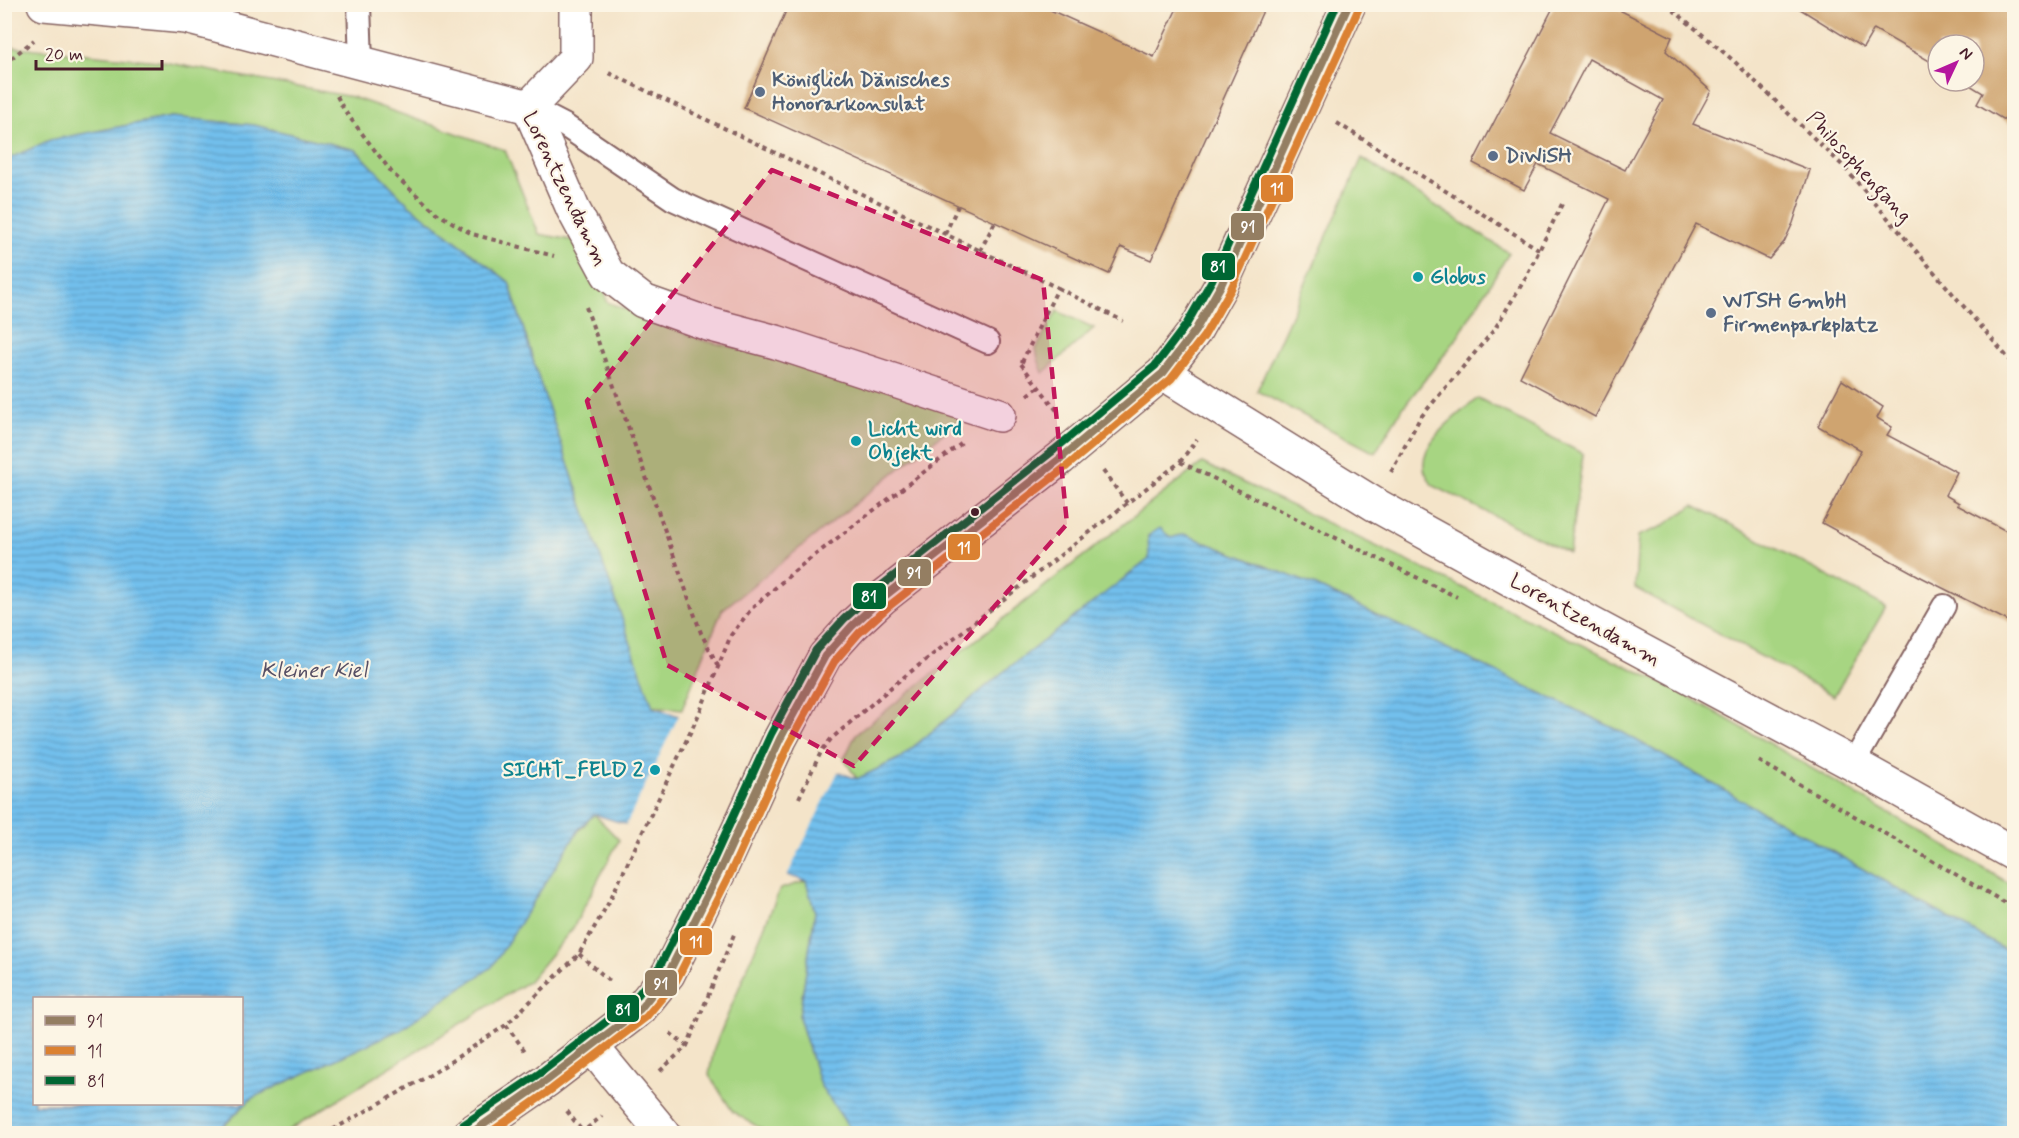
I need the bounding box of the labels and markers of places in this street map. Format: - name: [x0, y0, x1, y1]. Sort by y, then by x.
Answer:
- place label: Königlich Dänisches Honorarkonsulat: [772, 66, 950, 118]
- marker: Königlich Dänisches Honorarkonsulat: [753, 85, 767, 99]
- place label: DiWiSH: [1505, 142, 1572, 170]
- marker: DiWiSH: [1486, 149, 1500, 163]
- place label: Globus: [1430, 263, 1486, 291]
- marker: Globus: [1411, 270, 1425, 284]
- place label: WTSH GmbH Firmenparkplatz: [1722, 287, 1879, 339]
- marker: WTSH GmbH Firmenparkplatz: [1704, 306, 1718, 320]
- place label: Licht wird Objekt: [868, 415, 962, 467]
- marker: Licht wird Objekt: [849, 434, 863, 448]
- unlabelled marker: [969, 506, 981, 518]
- place label: SICHT_FELD 2: [503, 756, 644, 784]
- marker: SICHT_FELD 2: [648, 763, 662, 777]

